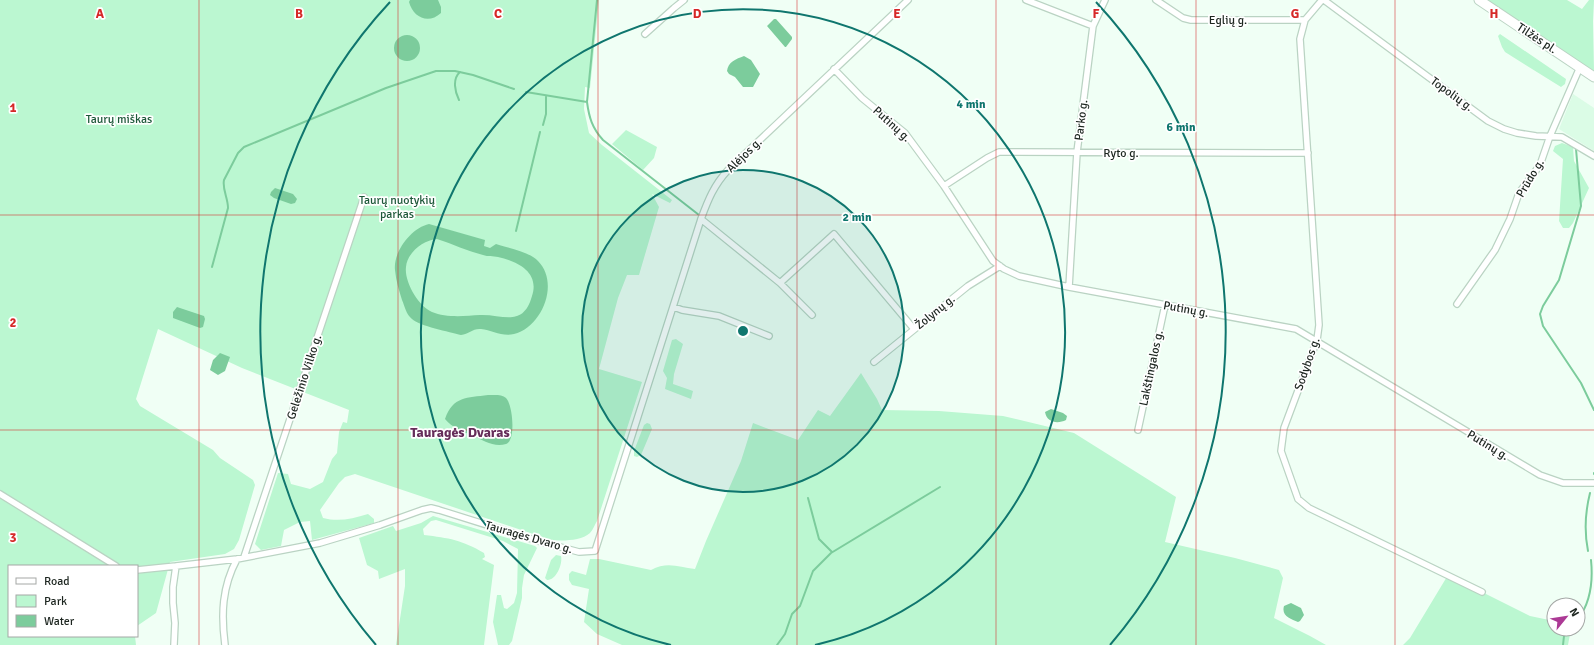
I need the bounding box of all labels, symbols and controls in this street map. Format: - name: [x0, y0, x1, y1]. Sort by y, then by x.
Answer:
- text: A: [96, 6, 105, 22]
- text: B: [295, 6, 303, 22]
- text: C: [494, 6, 502, 22]
- text: D: [693, 6, 702, 22]
- text: E: [893, 6, 901, 22]
- text: F: [1093, 6, 1100, 22]
- text: G: [1291, 6, 1299, 22]
- text: H: [1490, 6, 1498, 22]
- street label: Eglių g.: [1209, 13, 1247, 28]
- street label: Tilžės pl.: [1514, 20, 1560, 57]
- street label: Topolių g.: [1427, 74, 1476, 115]
- text: 4 min: [957, 97, 986, 112]
- street label: Parko g.: [1072, 99, 1091, 141]
- text: 1: [9, 100, 17, 116]
- street label: Putinų g.: [870, 103, 914, 145]
- park label: Taurų miškas: [86, 112, 152, 127]
- text: 6 min: [1167, 120, 1196, 135]
- street label: Alėjos g.: [723, 135, 765, 176]
- street label: Ryto g.: [1103, 146, 1139, 161]
- street label: Prūdo g.: [1513, 156, 1548, 200]
- park label: Taurų nuotykių parkas: [359, 193, 435, 222]
- text: 2 min: [843, 210, 872, 225]
- street label: Žolynų g.: [912, 292, 958, 333]
- street label: Putinų g.: [1162, 298, 1210, 321]
- text: 2: [9, 315, 17, 331]
- centre of rings: [736, 324, 750, 338]
- street label: Lakštingalos g.: [1136, 329, 1167, 407]
- street label: Geležinio Vilko g.: [284, 333, 325, 421]
- street label: Sodybos g.: [1291, 336, 1323, 393]
- district label: Tauragės Dvaras: [410, 424, 510, 441]
- street label: Putinų g.: [1464, 427, 1511, 464]
- street label: Tauragės Dvaro g.: [483, 518, 574, 557]
- text: 3: [9, 530, 17, 546]
- legend: [8, 565, 138, 637]
- text: Road: [44, 574, 70, 589]
- text: Park: [44, 594, 67, 609]
- north arrow: [1546, 597, 1586, 637]
- text: N: [1567, 606, 1582, 619]
- text: Water: [44, 614, 75, 629]

